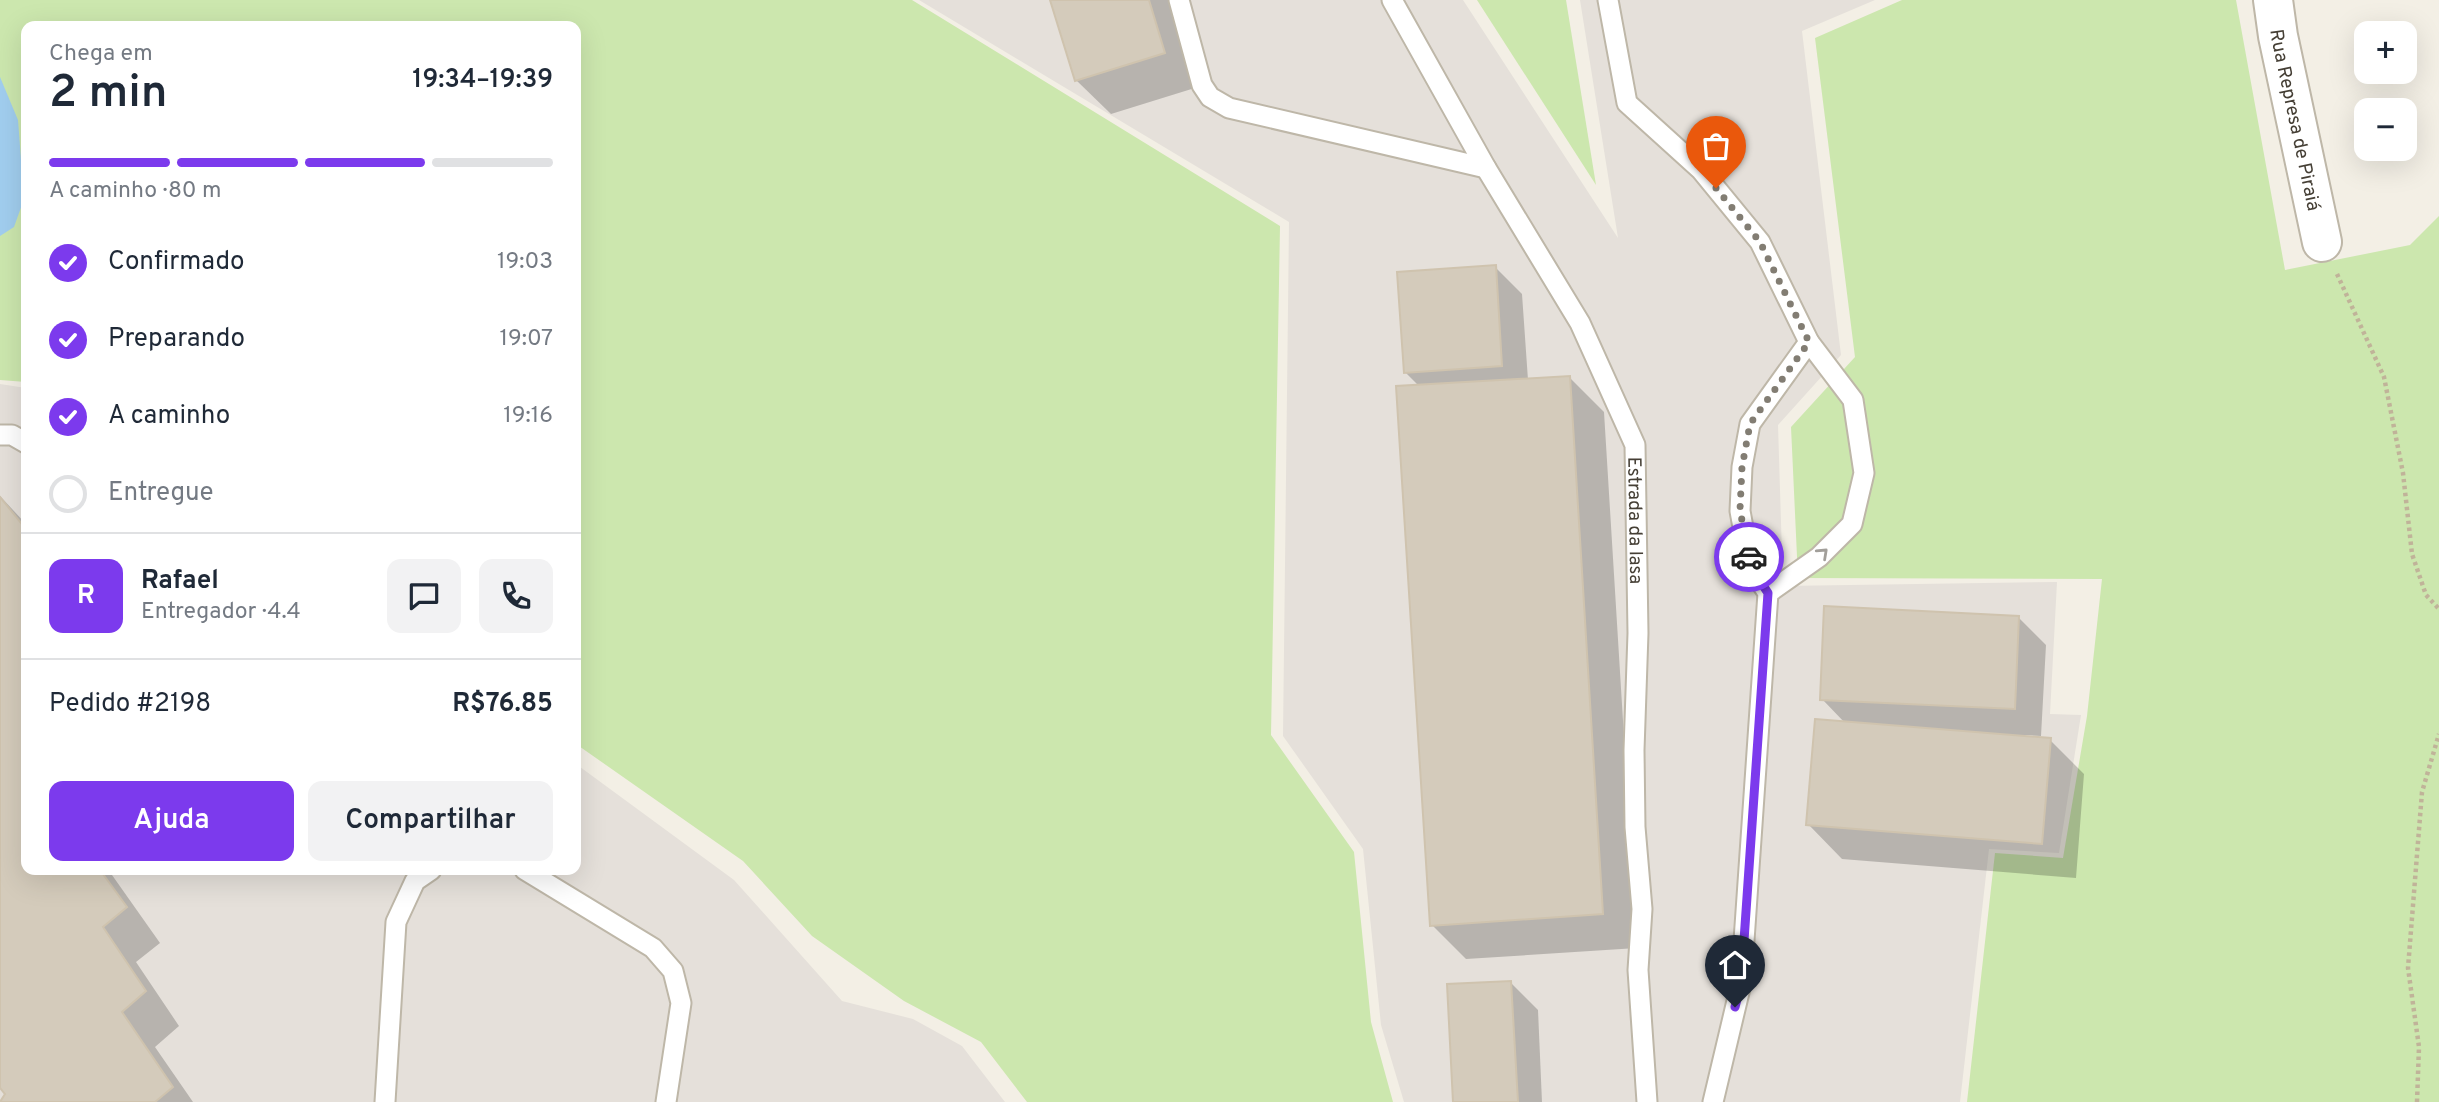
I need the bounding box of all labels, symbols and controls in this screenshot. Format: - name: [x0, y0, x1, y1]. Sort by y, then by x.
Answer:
- map controls: [2354, 21, 2417, 161]
- button: +: [2354, 21, 2417, 84]
- street label: Rua Represa de Piraiá: [2263, 28, 2325, 213]
- text: Chega em: [49, 40, 153, 69]
- text: 19:34–19:39: [412, 64, 553, 97]
- text: 2 min: [49, 65, 168, 124]
- button: −: [2354, 98, 2417, 161]
- pin: [1686, 116, 1746, 188]
- icon: bag: [1697, 127, 1735, 165]
- text: A caminho · 80 m: [49, 177, 221, 206]
- icon: check: [49, 244, 87, 282]
- text: Confirmado: [108, 246, 245, 279]
- text: 19:03: [497, 248, 553, 277]
- icon: check: [49, 321, 87, 359]
- text: Preparando: [108, 323, 245, 356]
- text: 19:07: [499, 325, 553, 354]
- icon: check: [49, 398, 87, 436]
- text: A caminho: [108, 400, 230, 433]
- text: 19:16: [503, 402, 553, 431]
- street label: Estrada da Iasa: [1621, 457, 1647, 584]
- text: Entregue: [108, 477, 214, 510]
- courier: [1714, 522, 1784, 592]
- icon: car: [1730, 538, 1768, 576]
- one-way arrow: [1815, 548, 1828, 561]
- button: chat: [387, 559, 461, 633]
- button: phone: [479, 559, 553, 633]
- text: Rafael: [141, 565, 219, 598]
- text: R: [77, 580, 95, 613]
- text: Entregador · 4.4: [141, 598, 301, 627]
- text: Pedido #2198: [49, 688, 211, 721]
- text: R$76.85: [452, 688, 553, 721]
- button: Ajuda: [49, 781, 294, 861]
- button: Compartilhar: [308, 781, 553, 861]
- pin: [1705, 935, 1765, 1007]
- icon: home: [1716, 946, 1754, 984]

